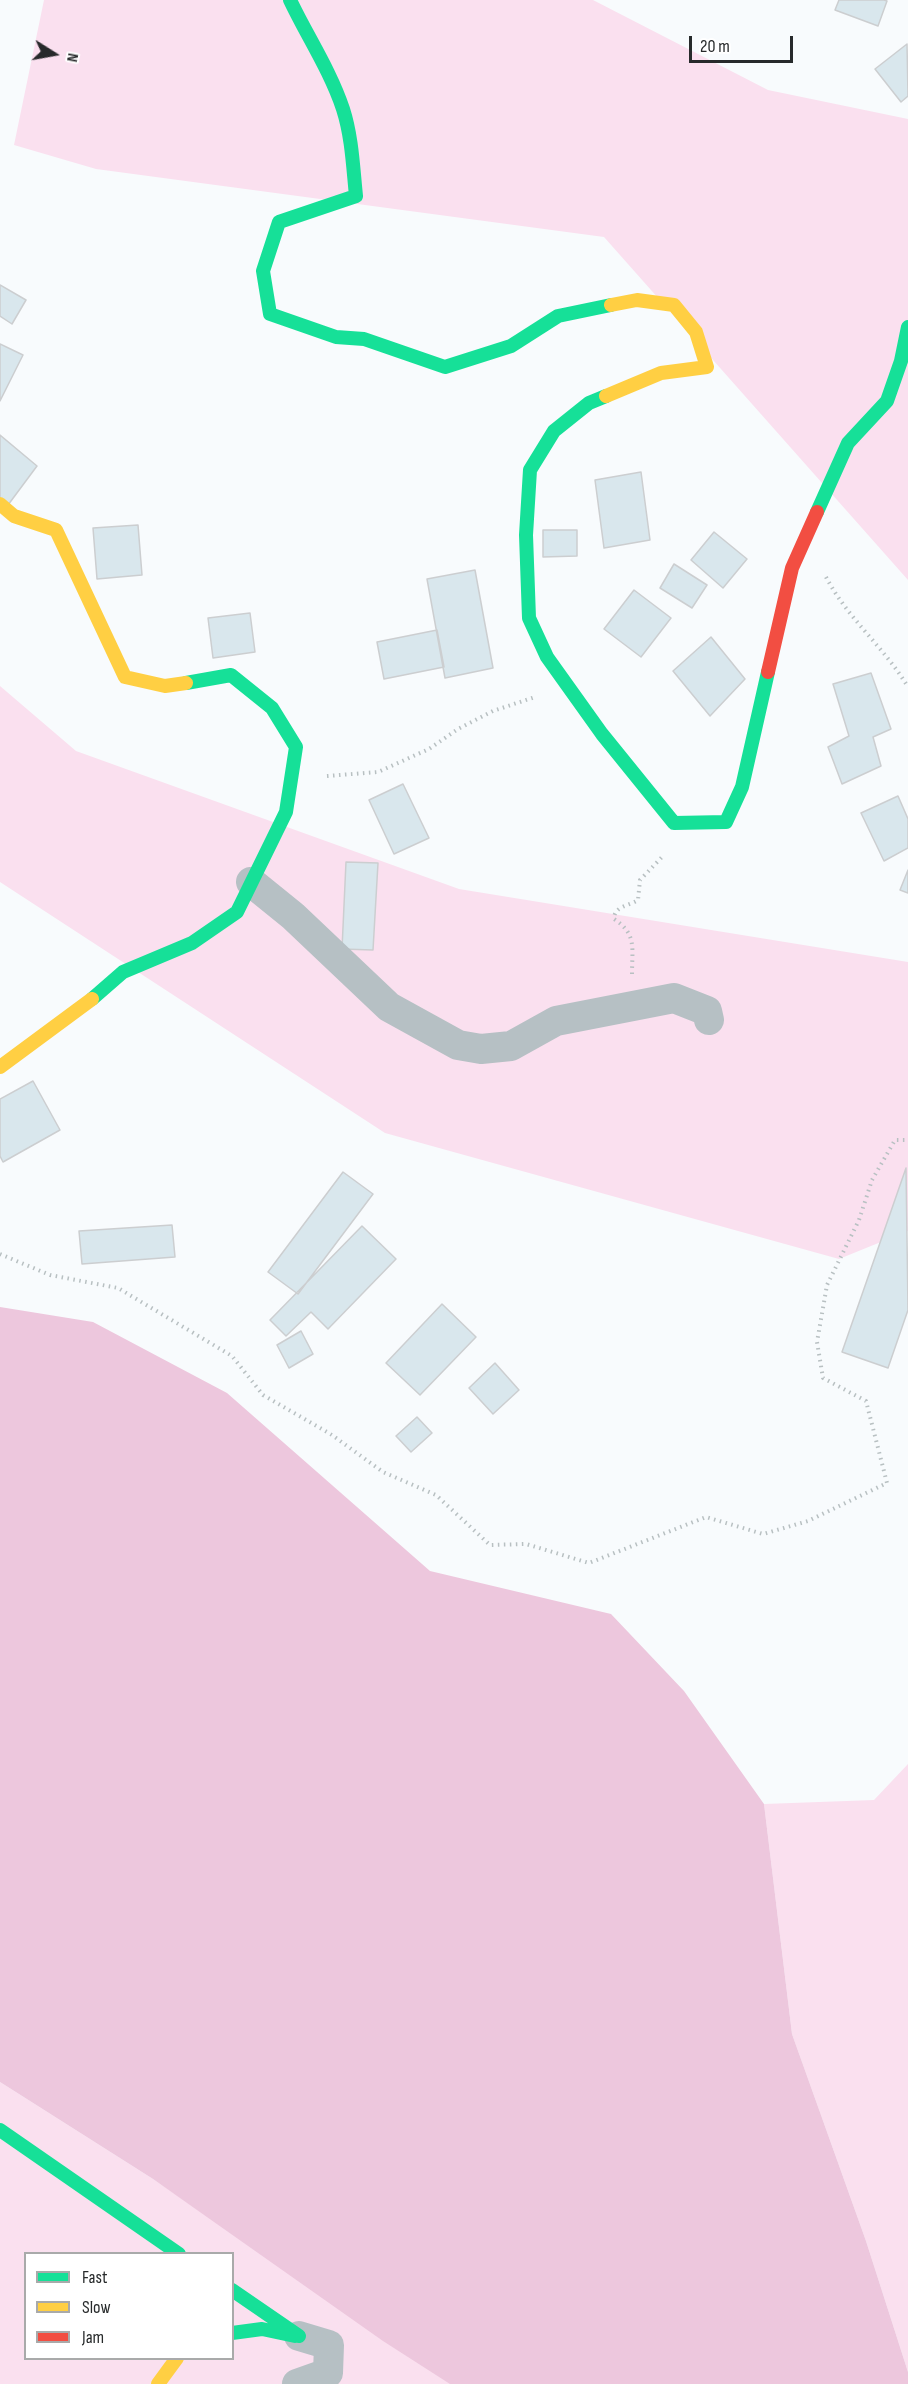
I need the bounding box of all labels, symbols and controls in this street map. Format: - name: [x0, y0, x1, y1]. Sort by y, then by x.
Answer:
- north arrow: [24, 24, 84, 84]
- scale bar: [692, 24, 796, 62]
- text: 20 m: [700, 36, 730, 57]
- text: N: [62, 52, 82, 64]
- legend: [24, 2252, 234, 2360]
- text: Fast: [82, 2267, 107, 2288]
- text: Slow: [82, 2297, 111, 2318]
- text: Jam: [82, 2327, 104, 2348]

